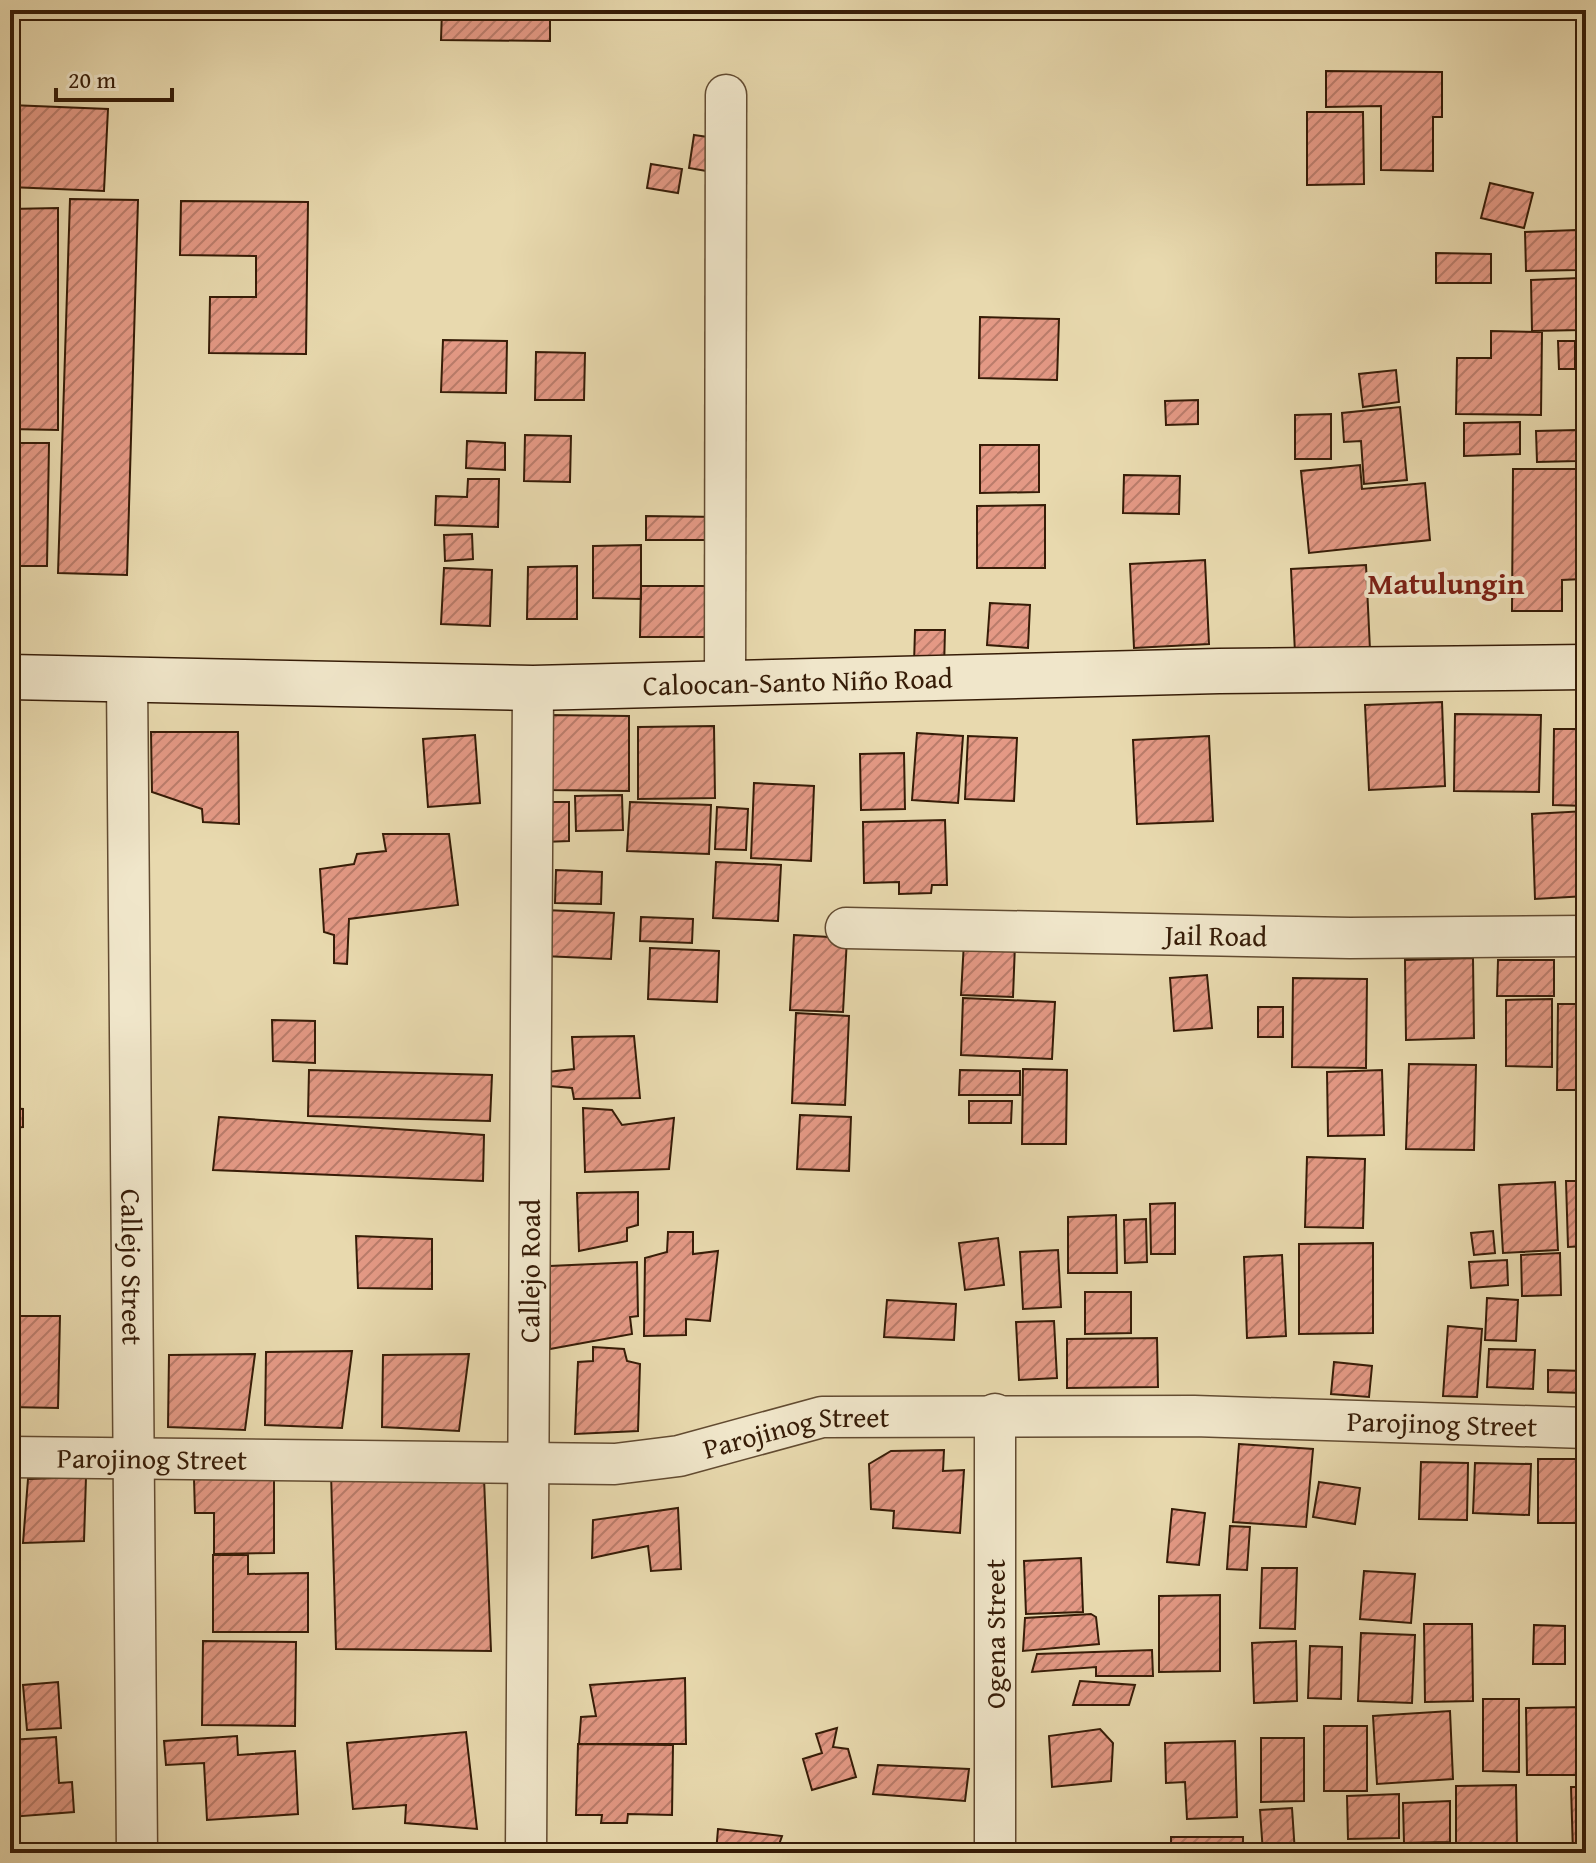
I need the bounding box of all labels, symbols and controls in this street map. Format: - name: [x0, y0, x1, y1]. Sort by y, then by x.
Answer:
- scale bar: [56, 52, 172, 102]
- text: 20 m: [68, 62, 116, 97]
- district label: Matulungin: [1368, 561, 1525, 605]
- street label: Caloocan-Santo Niño Road: [642, 657, 953, 705]
- street label: Jail Road: [1161, 913, 1268, 956]
- street label: Callejo Street: [111, 1189, 154, 1345]
- street label: Callejo Road: [508, 1199, 550, 1343]
- street label: Parojinog Street: [698, 1396, 889, 1469]
- street label: Parojinog Street: [1346, 1400, 1538, 1446]
- street label: Parojinog Street: [57, 1437, 247, 1480]
- street label: Ogena Street: [974, 1559, 1015, 1709]

